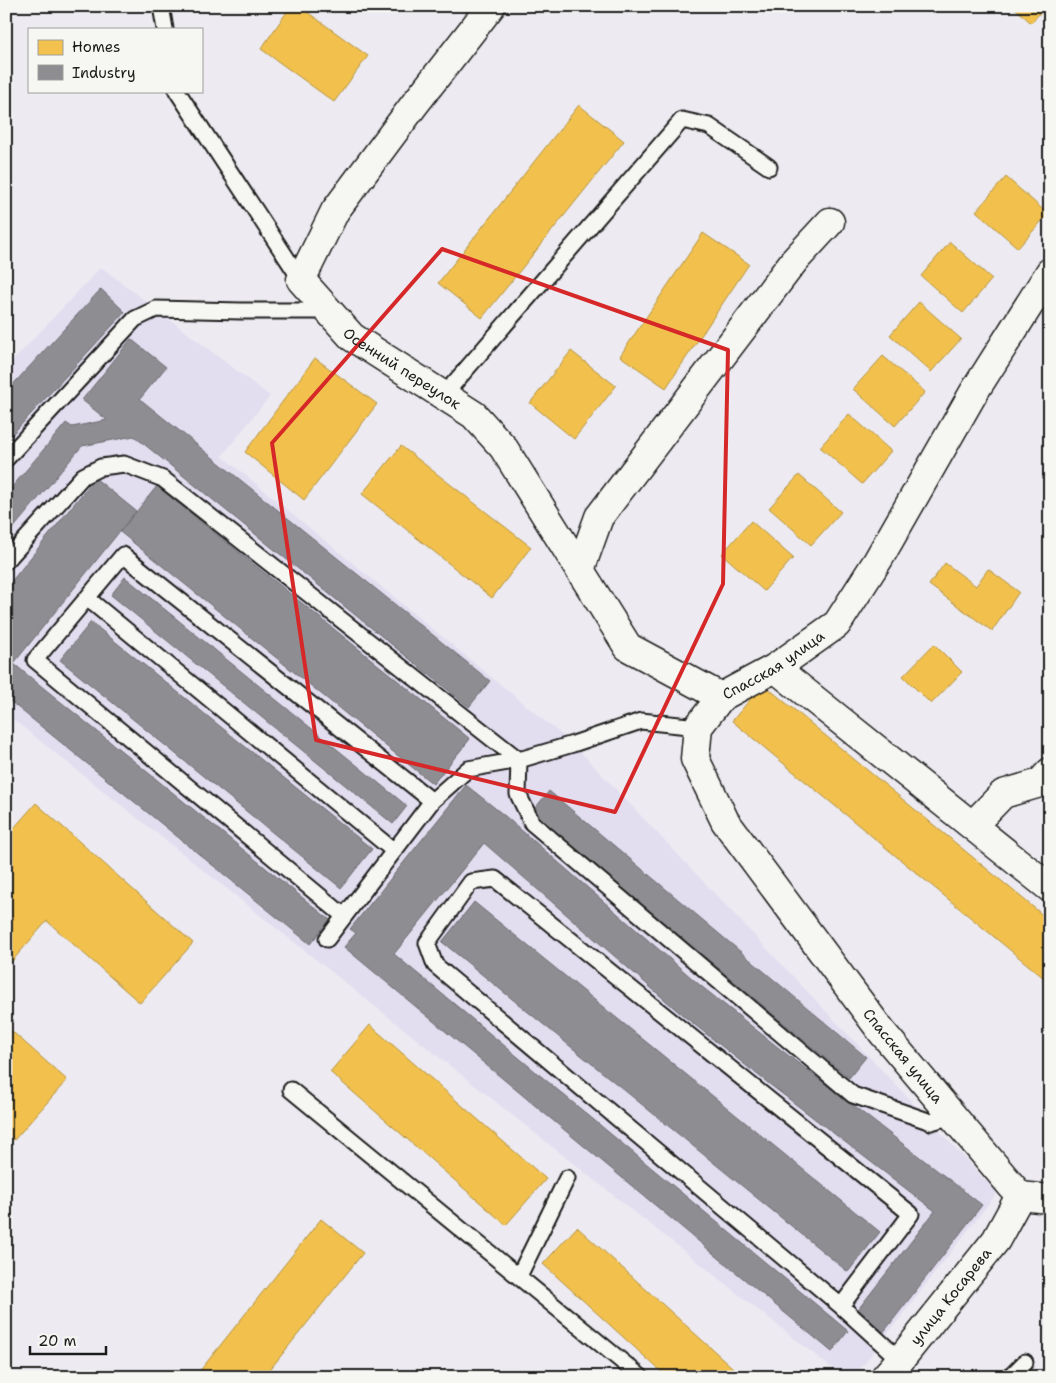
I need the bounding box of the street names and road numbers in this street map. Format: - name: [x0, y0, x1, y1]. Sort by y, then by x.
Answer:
- street label: Осенний переулок: [338, 323, 465, 414]
- street label: Спасская улица: [719, 626, 829, 704]
- street label: Спасская улица: [858, 1004, 948, 1108]
- street label: улица Косарева: [906, 1243, 996, 1349]

